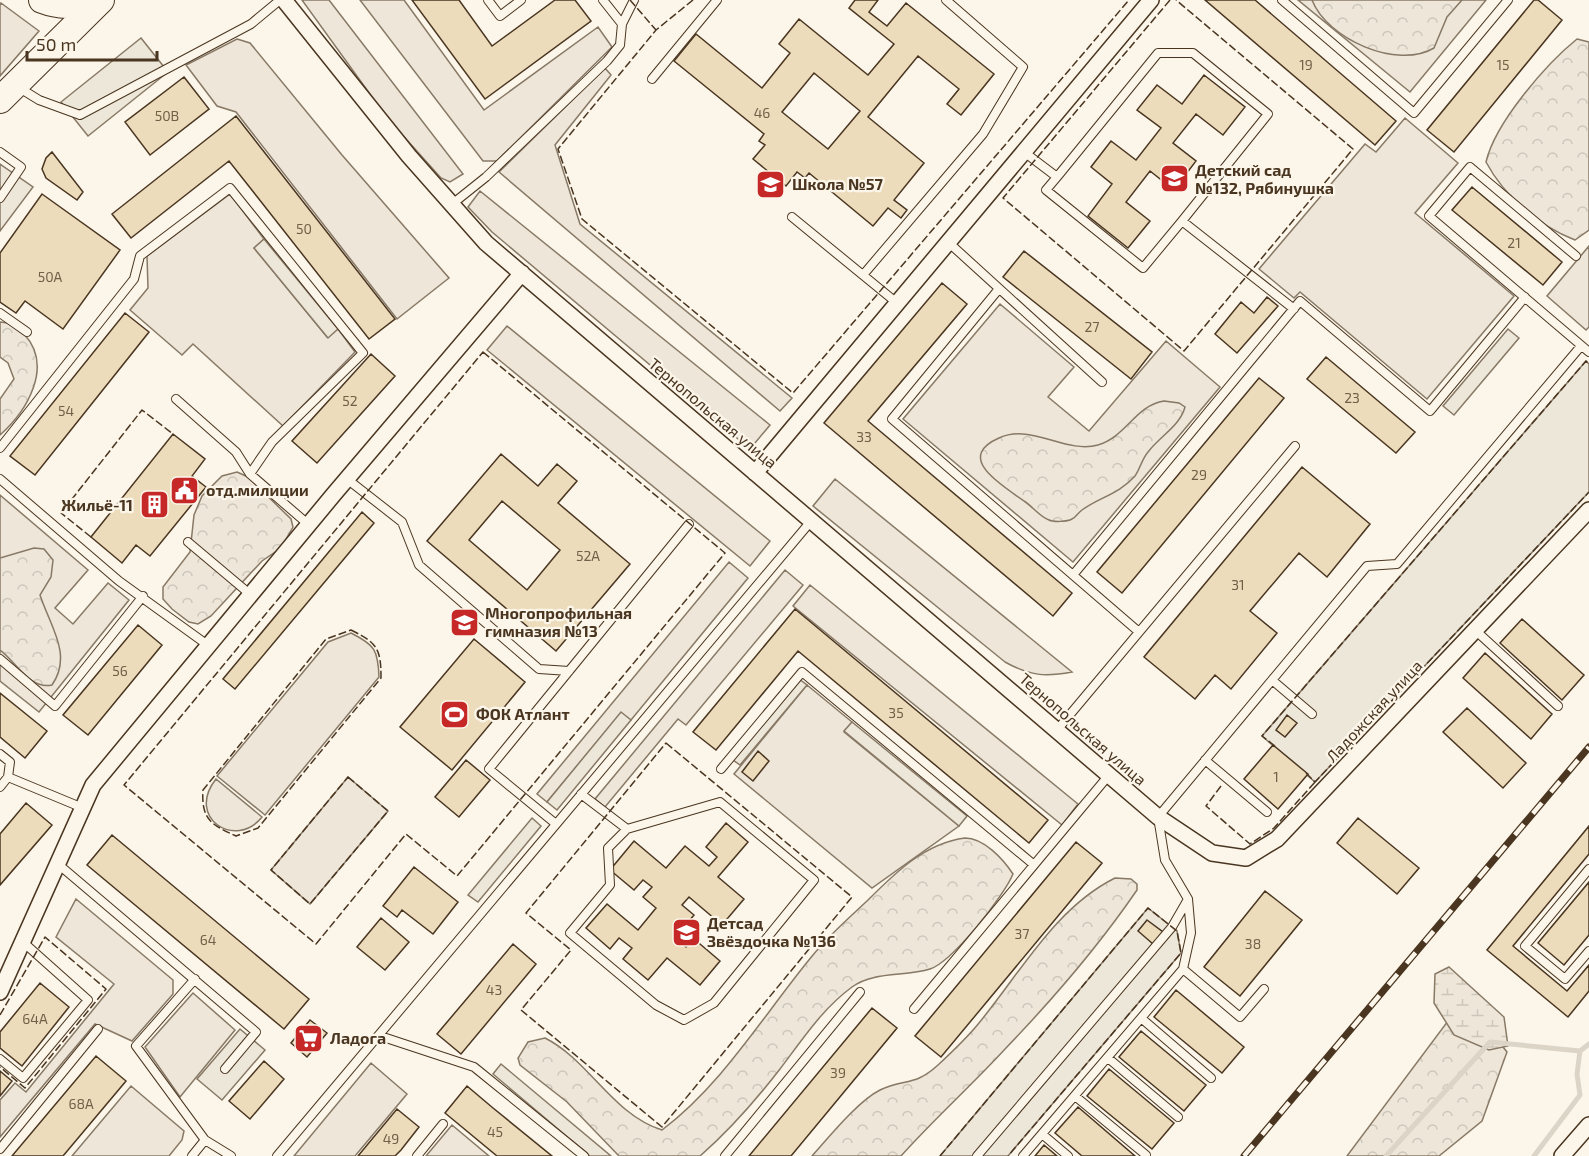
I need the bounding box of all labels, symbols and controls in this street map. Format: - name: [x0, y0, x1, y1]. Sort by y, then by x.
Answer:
- scale bar: [27, 24, 158, 62]
- text: 50 m: [36, 33, 76, 55]
- house number: 19: [1299, 56, 1313, 73]
- house number: 15: [1496, 56, 1510, 73]
- house number: 46: [754, 104, 770, 121]
- house number: 50В: [155, 107, 179, 124]
- place label: Детский сад №132, Рябинушка: [1195, 160, 1334, 197]
- school or university icon: Детский сад №132, Рябинушка: [1158, 163, 1190, 195]
- school or university icon: Школа №57: [755, 168, 787, 200]
- place label: Школа №57: [792, 174, 884, 193]
- house number: 50: [296, 220, 312, 237]
- house number: 21: [1507, 234, 1521, 251]
- house number: 50А: [38, 268, 63, 285]
- house number: 27: [1084, 318, 1100, 335]
- street label: Тернопольская улица: [645, 353, 781, 473]
- house number: 23: [1344, 389, 1360, 406]
- house number: 52: [342, 392, 358, 409]
- house number: 54: [58, 402, 74, 419]
- house number: 33: [856, 428, 872, 445]
- house number: 29: [1191, 466, 1207, 483]
- public building icon: отд.милиции: [169, 474, 201, 506]
- place label: отд.милиции: [206, 480, 309, 499]
- building icon: Жильё-11: [138, 489, 170, 521]
- place label: Жильё-11: [61, 495, 133, 514]
- house number: 52А: [576, 547, 600, 564]
- house number: 31: [1231, 576, 1245, 593]
- place label: Многопрофильная гимназия №13: [485, 603, 632, 640]
- school or university icon: Многопрофильная гимназия №13: [448, 606, 480, 638]
- street label: Ладожская улица: [1322, 656, 1426, 766]
- house number: 56: [112, 662, 128, 679]
- street label: Тернопольская улица: [1015, 668, 1151, 790]
- sports icon: ФОК Атлант: [439, 698, 471, 730]
- place label: ФОК Атлант: [476, 704, 570, 723]
- house number: 35: [888, 704, 904, 721]
- house number: 1: [1273, 768, 1279, 785]
- place label: Детсад Звёздочка №136: [707, 913, 836, 950]
- school or university icon: Детсад Звёздочка №136: [670, 916, 702, 948]
- house number: 37: [1015, 925, 1029, 942]
- house number: 64: [200, 931, 216, 948]
- house number: 38: [1245, 935, 1261, 952]
- house number: 43: [486, 981, 502, 998]
- house number: 64А: [22, 1010, 48, 1027]
- supermarket icon: Ладога: [293, 1022, 325, 1054]
- place label: Ладога: [330, 1028, 386, 1047]
- house number: 39: [830, 1064, 846, 1081]
- house number: 68А: [68, 1095, 94, 1112]
- house number: 45: [487, 1123, 503, 1140]
- house number: 49: [383, 1130, 399, 1147]

